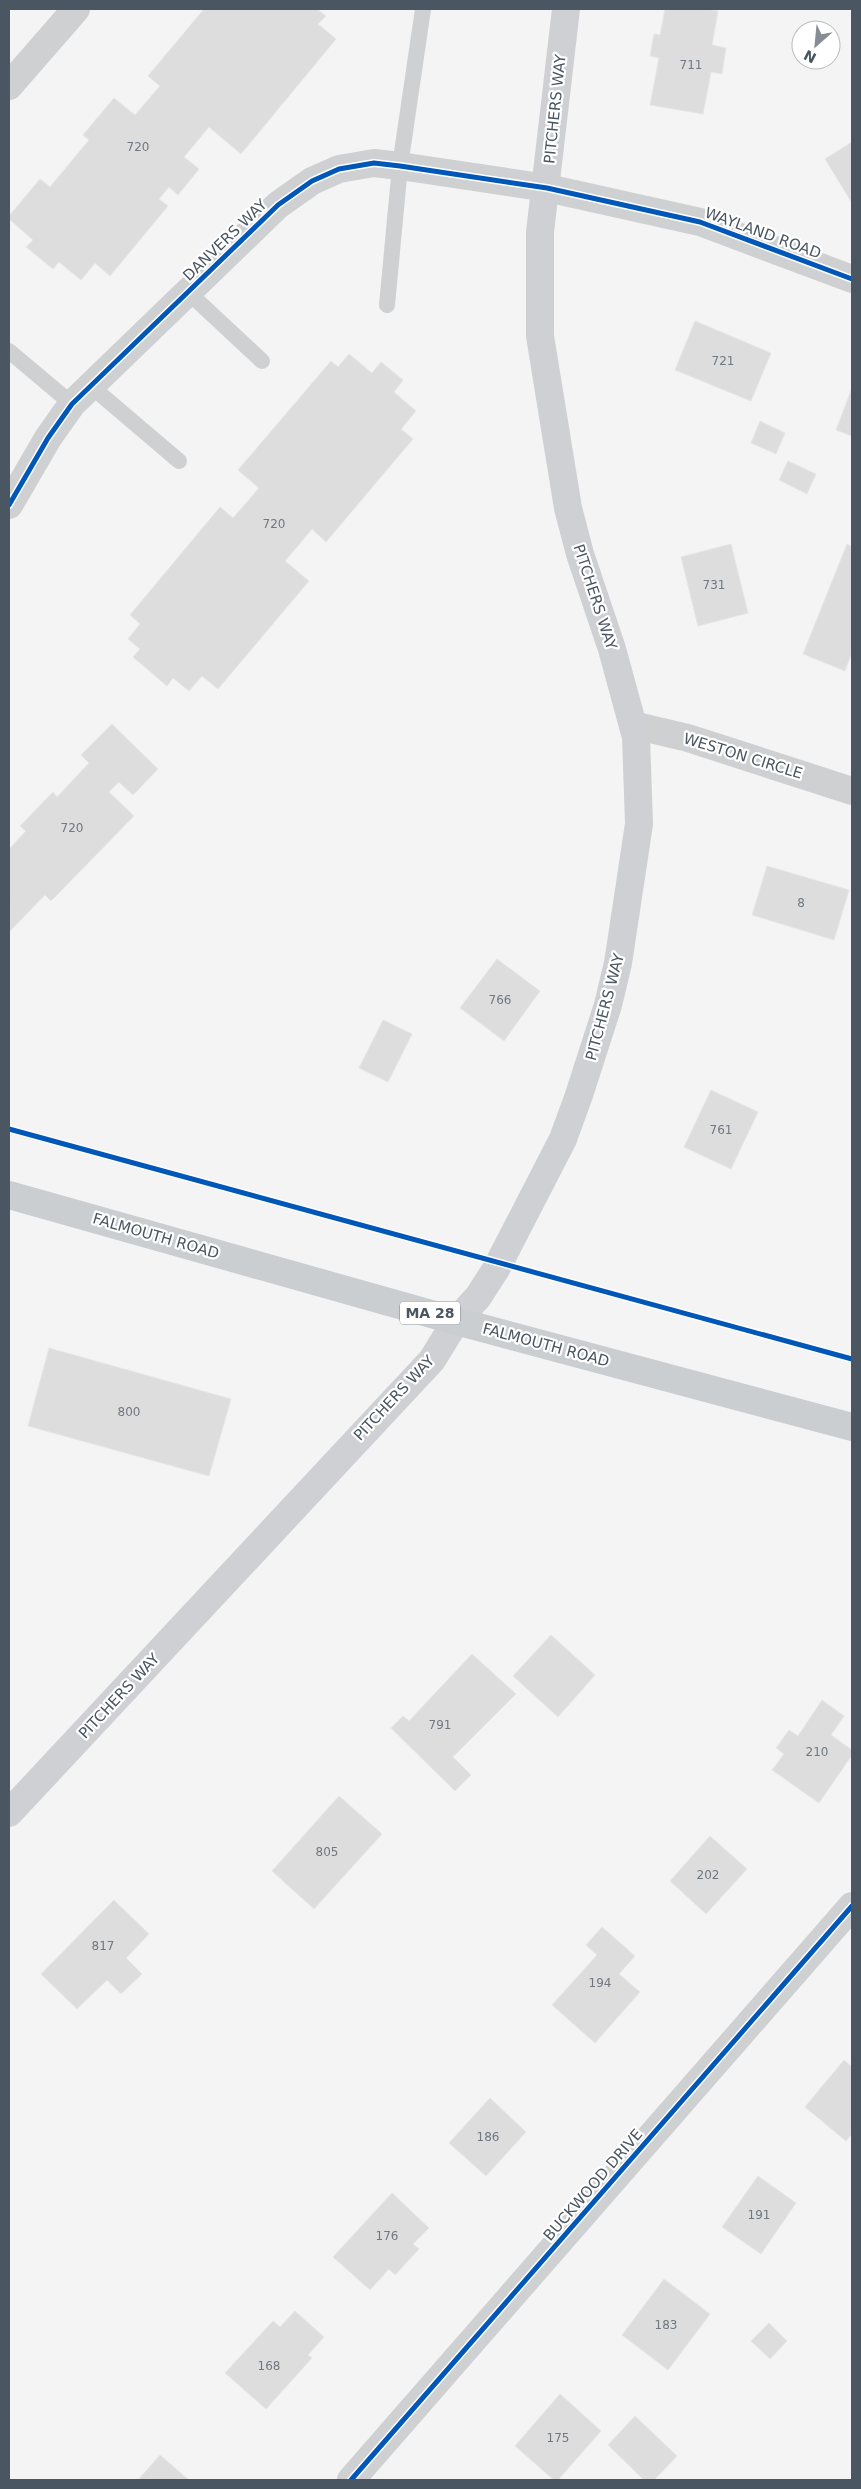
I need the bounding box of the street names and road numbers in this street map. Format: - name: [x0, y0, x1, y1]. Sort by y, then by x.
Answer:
- street label: PITCHERS WAY: [540, 53, 570, 165]
- street label: DANVERS WAY: [179, 195, 271, 285]
- street label: WAYLAND ROAD: [702, 204, 824, 262]
- street label: PITCHERS WAY: [569, 542, 621, 653]
- street label: WESTON CIRCLE: [681, 729, 805, 783]
- street label: PITCHERS WAY: [582, 951, 628, 1062]
- street label: FALMOUTH ROAD: [91, 1209, 221, 1263]
- road number: MA 28: [400, 1302, 460, 1325]
- street label: FALMOUTH ROAD: [481, 1319, 611, 1371]
- street label: PITCHERS WAY: [350, 1351, 439, 1444]
- street label: PITCHERS WAY: [75, 1649, 164, 1742]
- street label: BUCKWOOD DRIVE: [540, 2126, 646, 2244]

